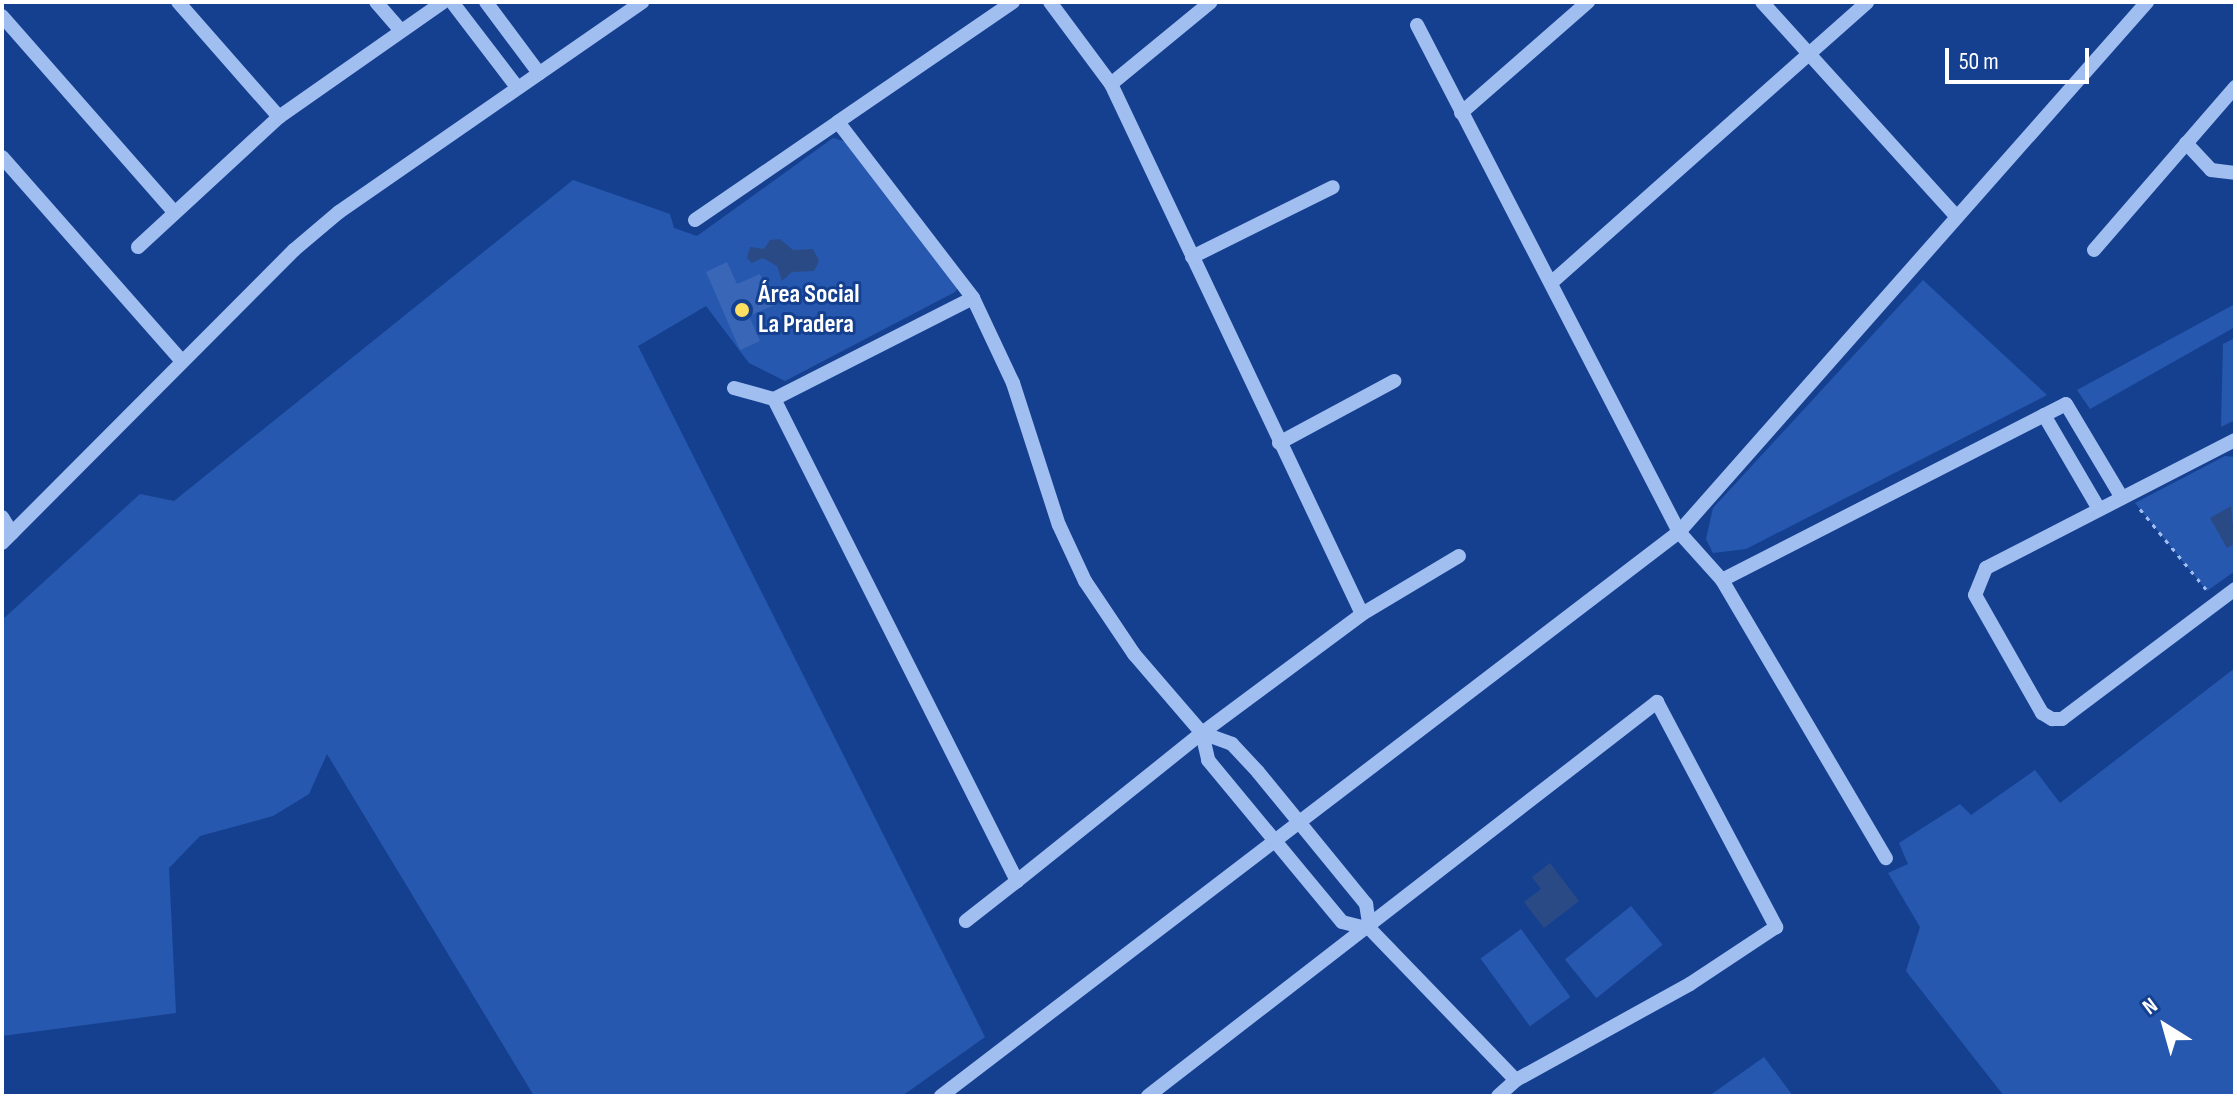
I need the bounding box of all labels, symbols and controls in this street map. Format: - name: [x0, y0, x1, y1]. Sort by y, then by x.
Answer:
- scale bar: [1949, 32, 2093, 82]
- text: 50 m: [1959, 47, 1999, 76]
- place label: Área Social La Pradera: [758, 279, 859, 340]
- marker: Área Social La Pradera: [733, 301, 751, 319]
- north arrow: [2125, 986, 2205, 1066]
- text: N: [2137, 992, 2163, 1021]

